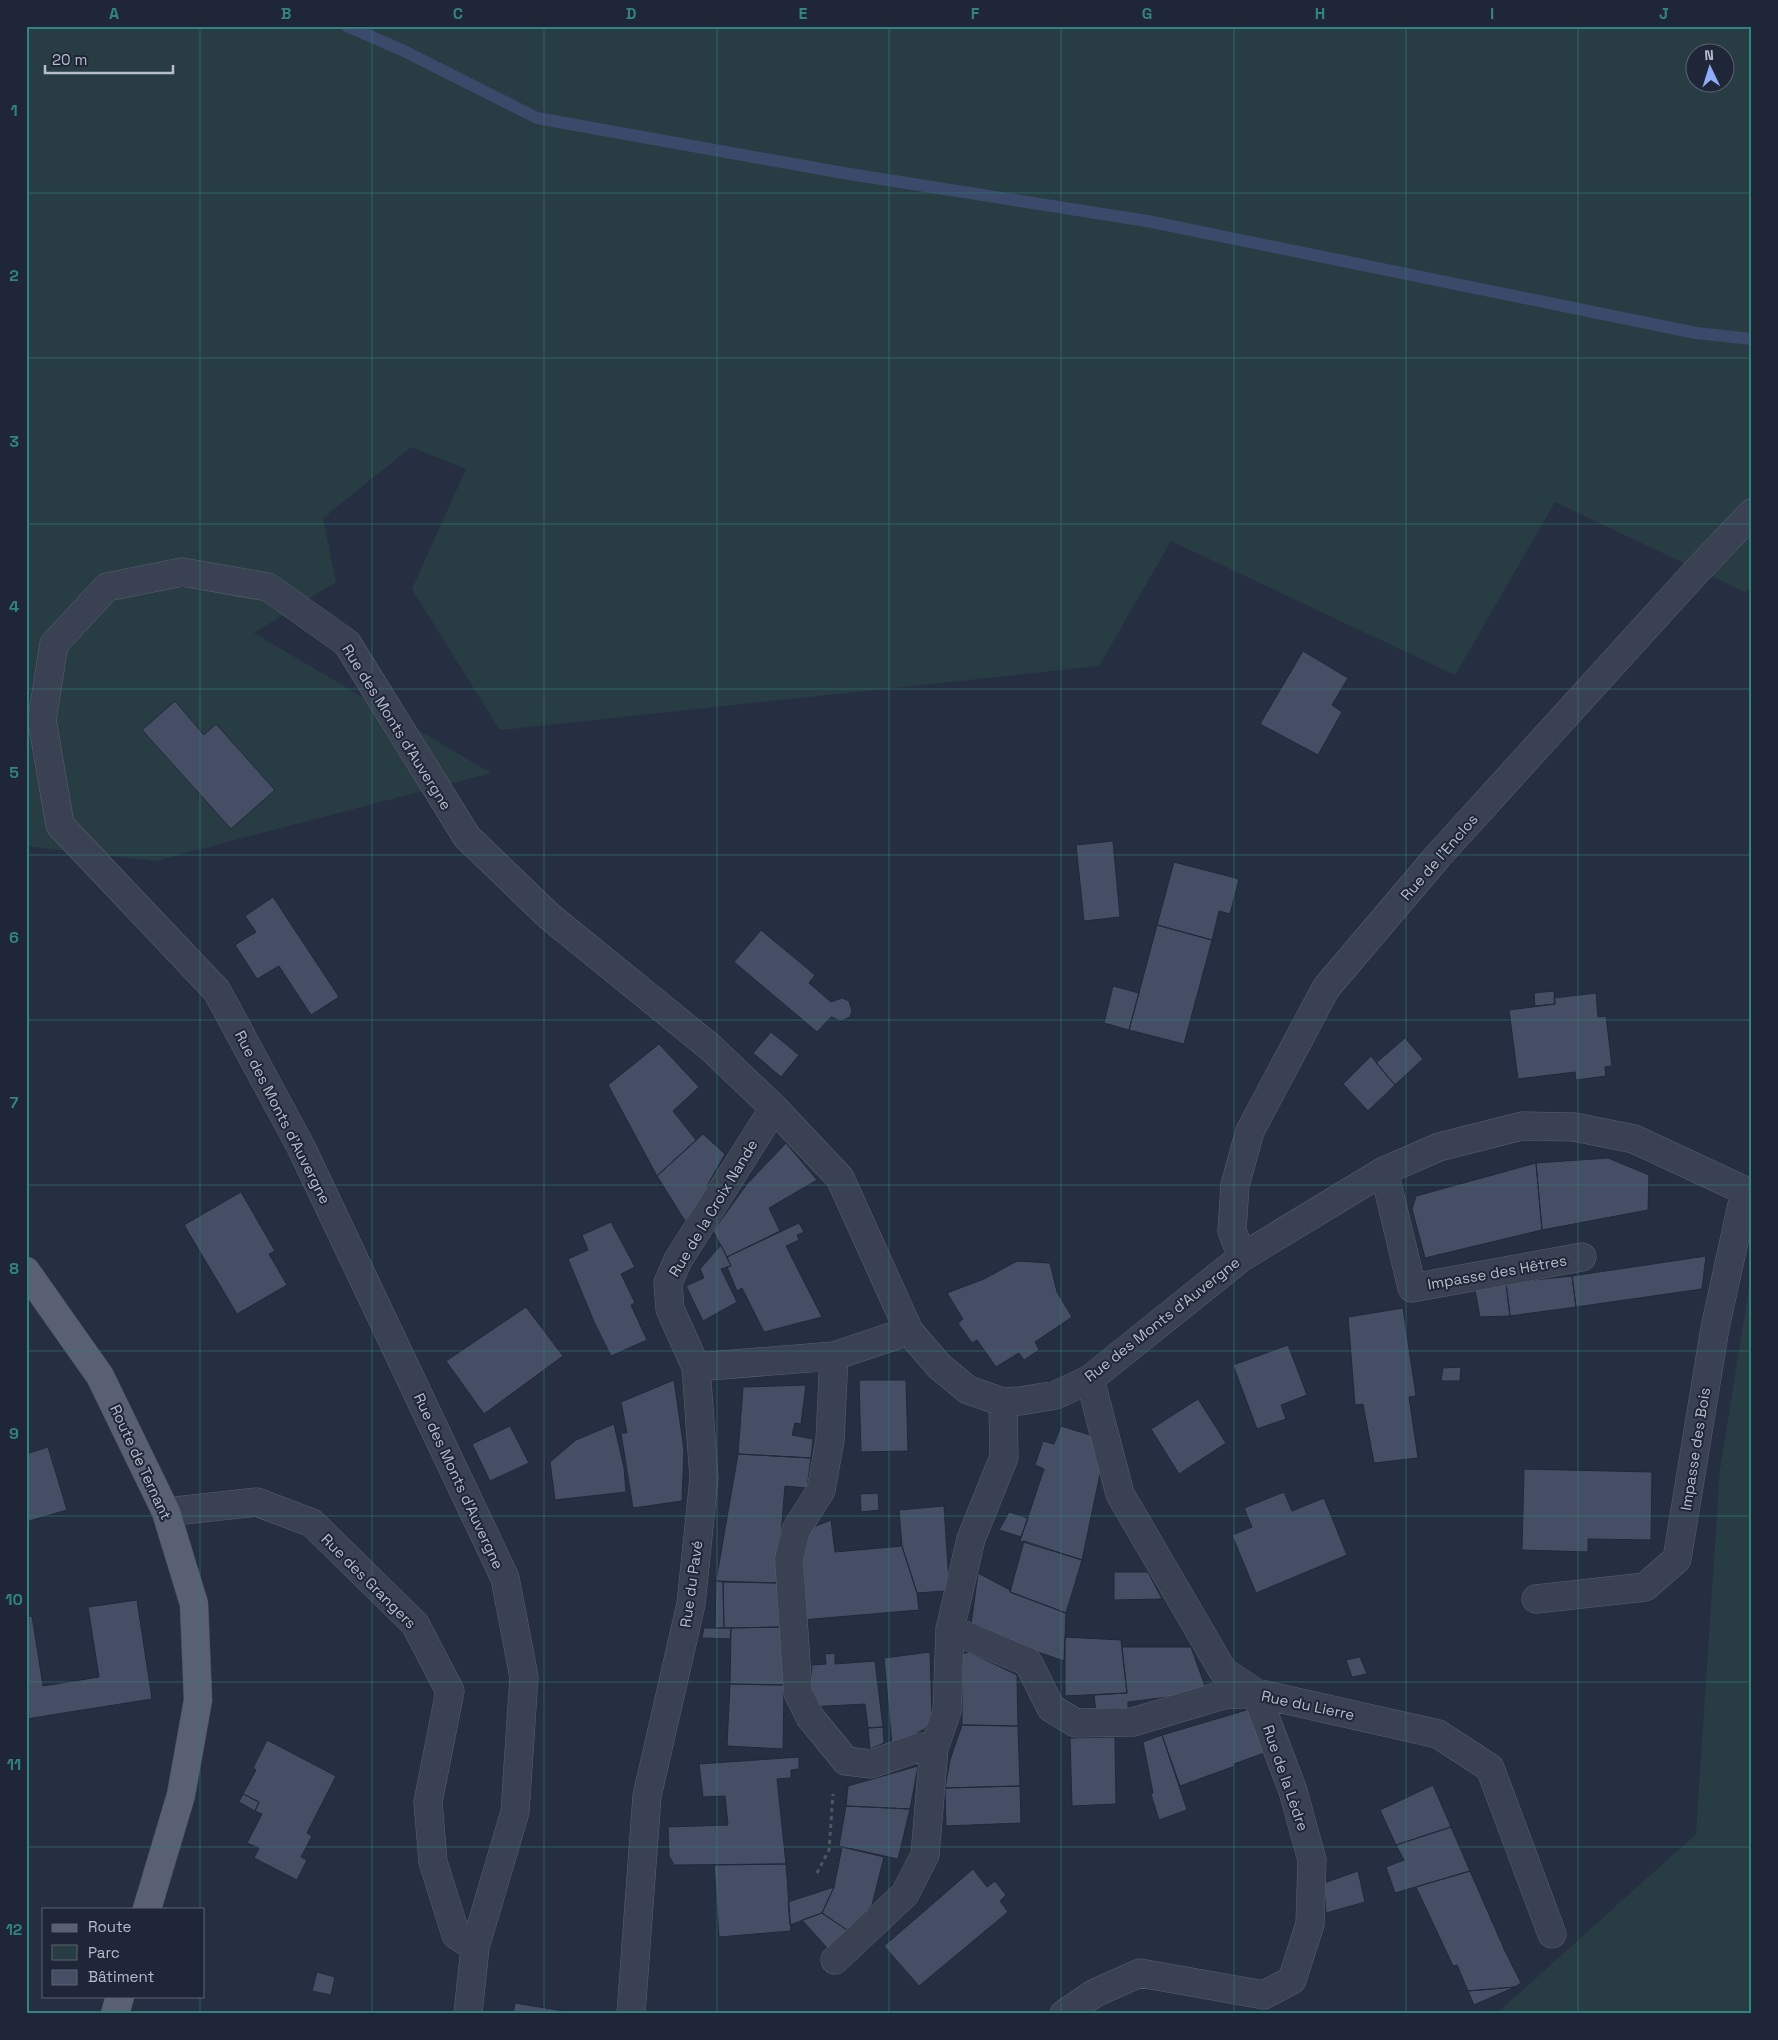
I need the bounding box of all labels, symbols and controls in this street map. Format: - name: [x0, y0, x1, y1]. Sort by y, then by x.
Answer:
- text: A: [109, 3, 119, 24]
- text: B: [281, 3, 291, 24]
- text: C: [453, 3, 463, 24]
- text: D: [626, 3, 636, 24]
- text: E: [799, 3, 808, 24]
- text: F: [971, 3, 980, 24]
- text: G: [1142, 3, 1152, 24]
- text: H: [1315, 3, 1325, 24]
- text: I: [1490, 3, 1494, 24]
- text: J: [1659, 3, 1669, 24]
- scale bar: [45, 42, 172, 74]
- north arrow: [1686, 42, 1736, 92]
- text: N: [1704, 46, 1714, 64]
- text: 20 m: [52, 50, 87, 69]
- text: 1: [10, 100, 18, 121]
- text: 2: [9, 265, 19, 286]
- text: 3: [9, 431, 19, 452]
- text: 4: [9, 596, 19, 617]
- street label: Rue des Monts d'Auvergne: [338, 641, 456, 814]
- text: 5: [9, 762, 19, 783]
- street label: Rue de l'Enclos: [1396, 810, 1482, 904]
- text: 6: [9, 927, 19, 948]
- street label: Rue des Monts d'Auvergne: [231, 1027, 335, 1207]
- text: 7: [10, 1092, 19, 1113]
- street label: Rue de la Croix Nande: [664, 1136, 762, 1280]
- street label: Impasse des Hêtres: [1426, 1250, 1568, 1294]
- street label: Rue des Monts d'Auvergne: [1080, 1252, 1244, 1386]
- text: 8: [9, 1258, 19, 1279]
- street label: Impasse des Bois: [1676, 1386, 1714, 1512]
- street label: Rue des Monts d'Auvergne: [410, 1390, 508, 1572]
- street label: Route de Ternant: [106, 1401, 176, 1523]
- text: 9: [9, 1423, 19, 1444]
- street label: Rue des Grangers: [317, 1529, 421, 1633]
- street label: Rue du Pavé: [675, 1539, 707, 1629]
- text: 10: [5, 1589, 23, 1610]
- street label: Rue du Lierre: [1260, 1686, 1356, 1724]
- street label: Rue de la Lèdre: [1259, 1722, 1313, 1834]
- text: 11: [7, 1754, 21, 1775]
- legend: [42, 1908, 205, 1998]
- text: Route: [88, 1917, 132, 1936]
- text: 12: [6, 1919, 22, 1940]
- text: Parc: [88, 1943, 120, 1962]
- text: Bâtiment: [88, 1967, 154, 1986]

